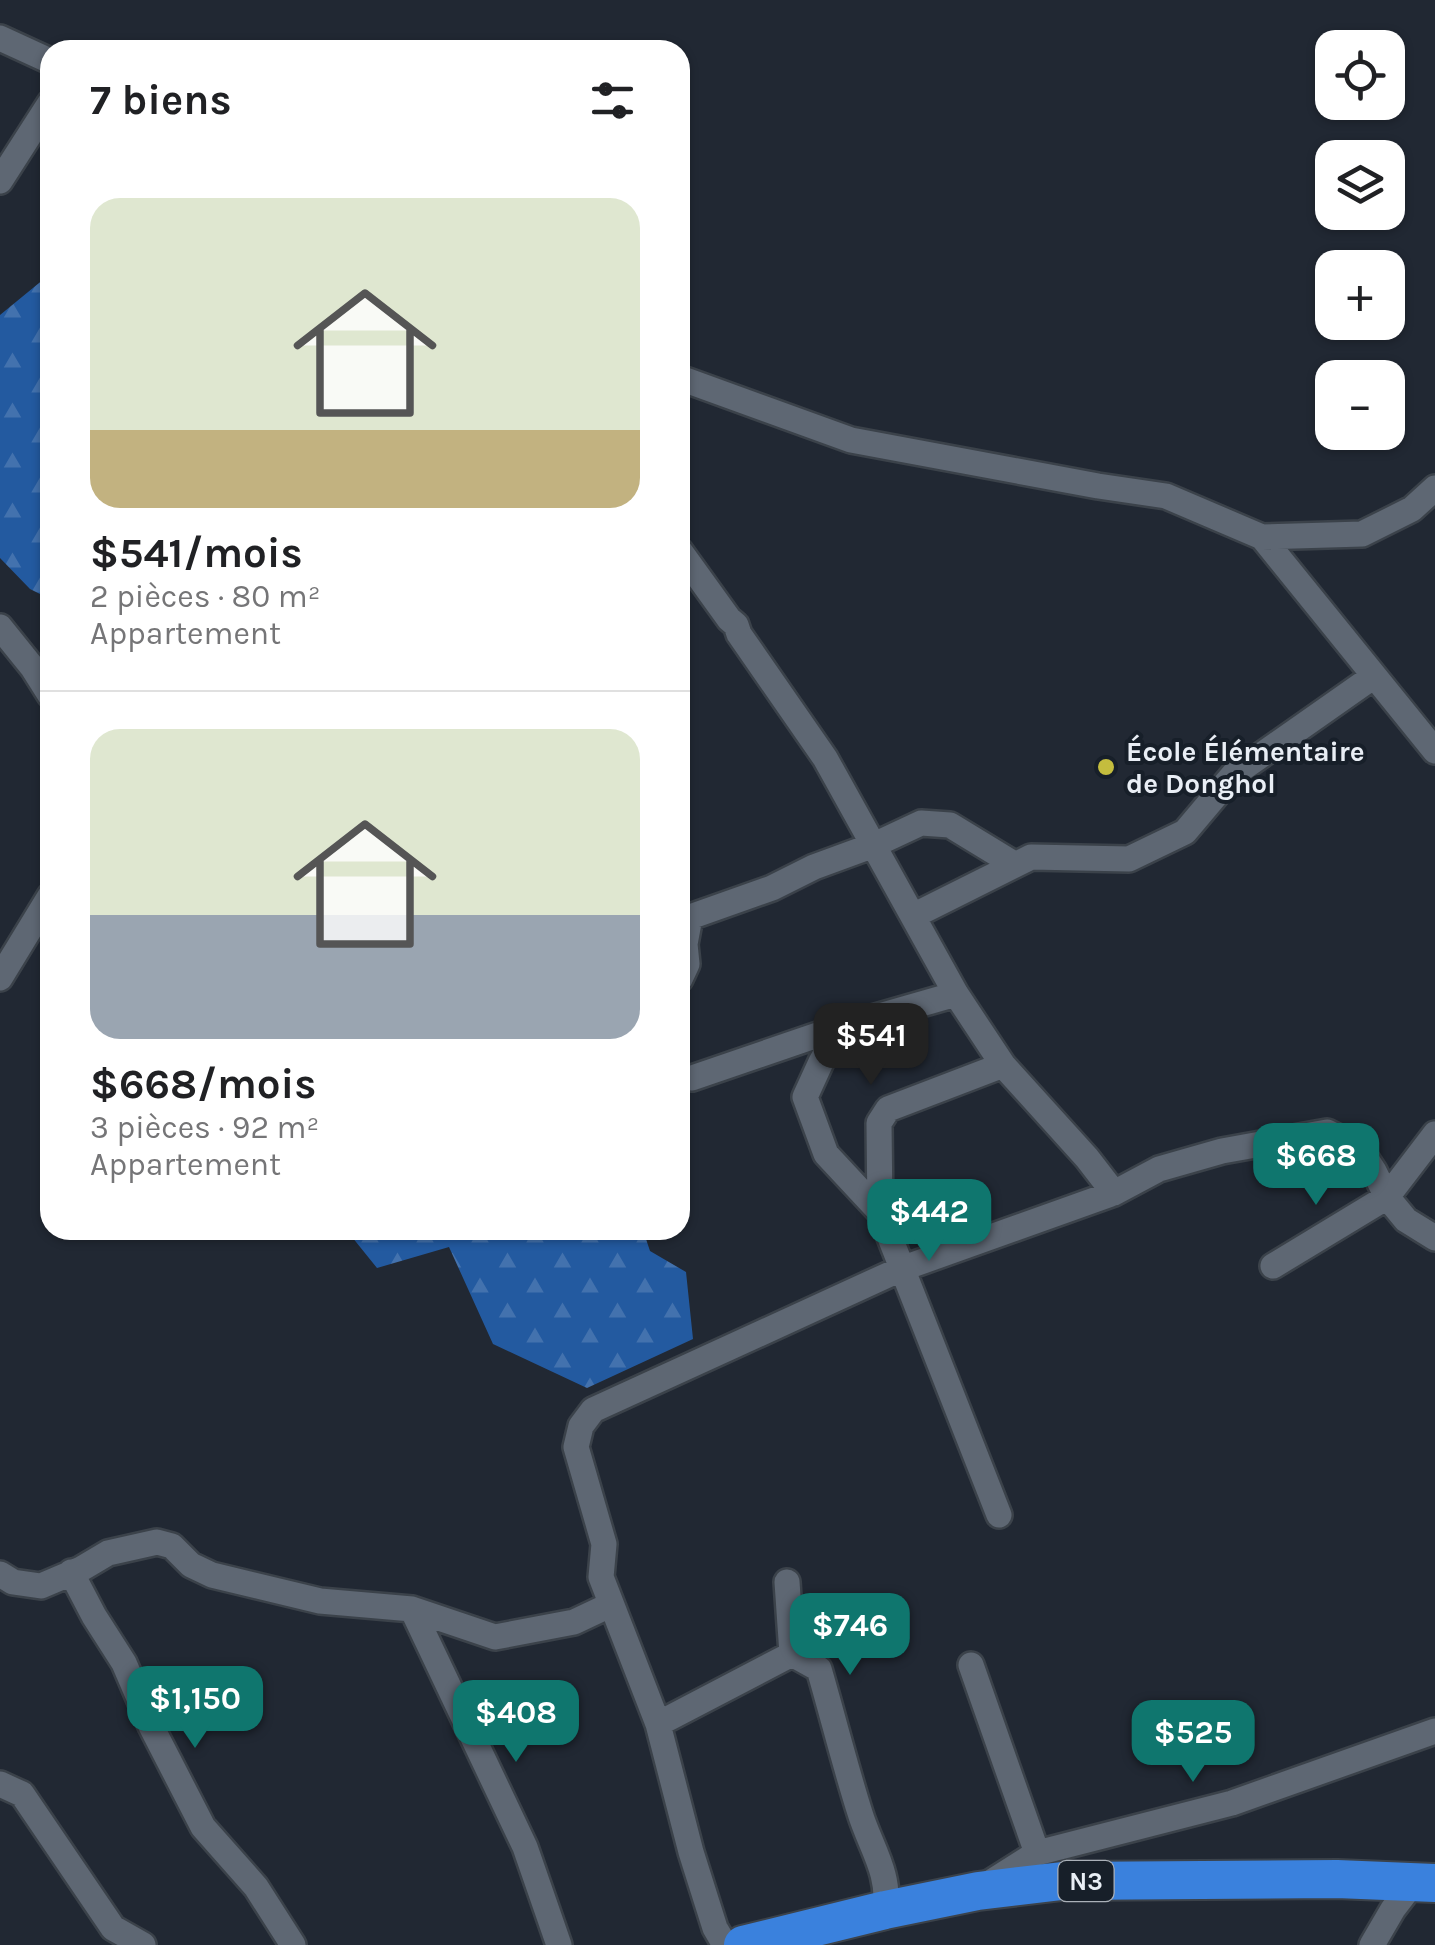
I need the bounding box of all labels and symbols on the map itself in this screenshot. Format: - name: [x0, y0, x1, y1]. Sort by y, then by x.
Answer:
- place label: École Élémentaire de Donghol: [1126, 734, 1365, 800]
- marker: École Élémentaire de Donghol: [1095, 756, 1117, 778]
- pin: $541: [812, 1003, 930, 1088]
- pin: $668: [1257, 1123, 1375, 1208]
- pin: $442: [870, 1179, 988, 1264]
- pin: $746: [791, 1593, 909, 1678]
- pin: $1,150: [114, 1666, 276, 1751]
- pin: $408: [457, 1680, 575, 1765]
- pin: $525: [1134, 1700, 1252, 1785]
- road number: N3: [1058, 1861, 1114, 1901]

